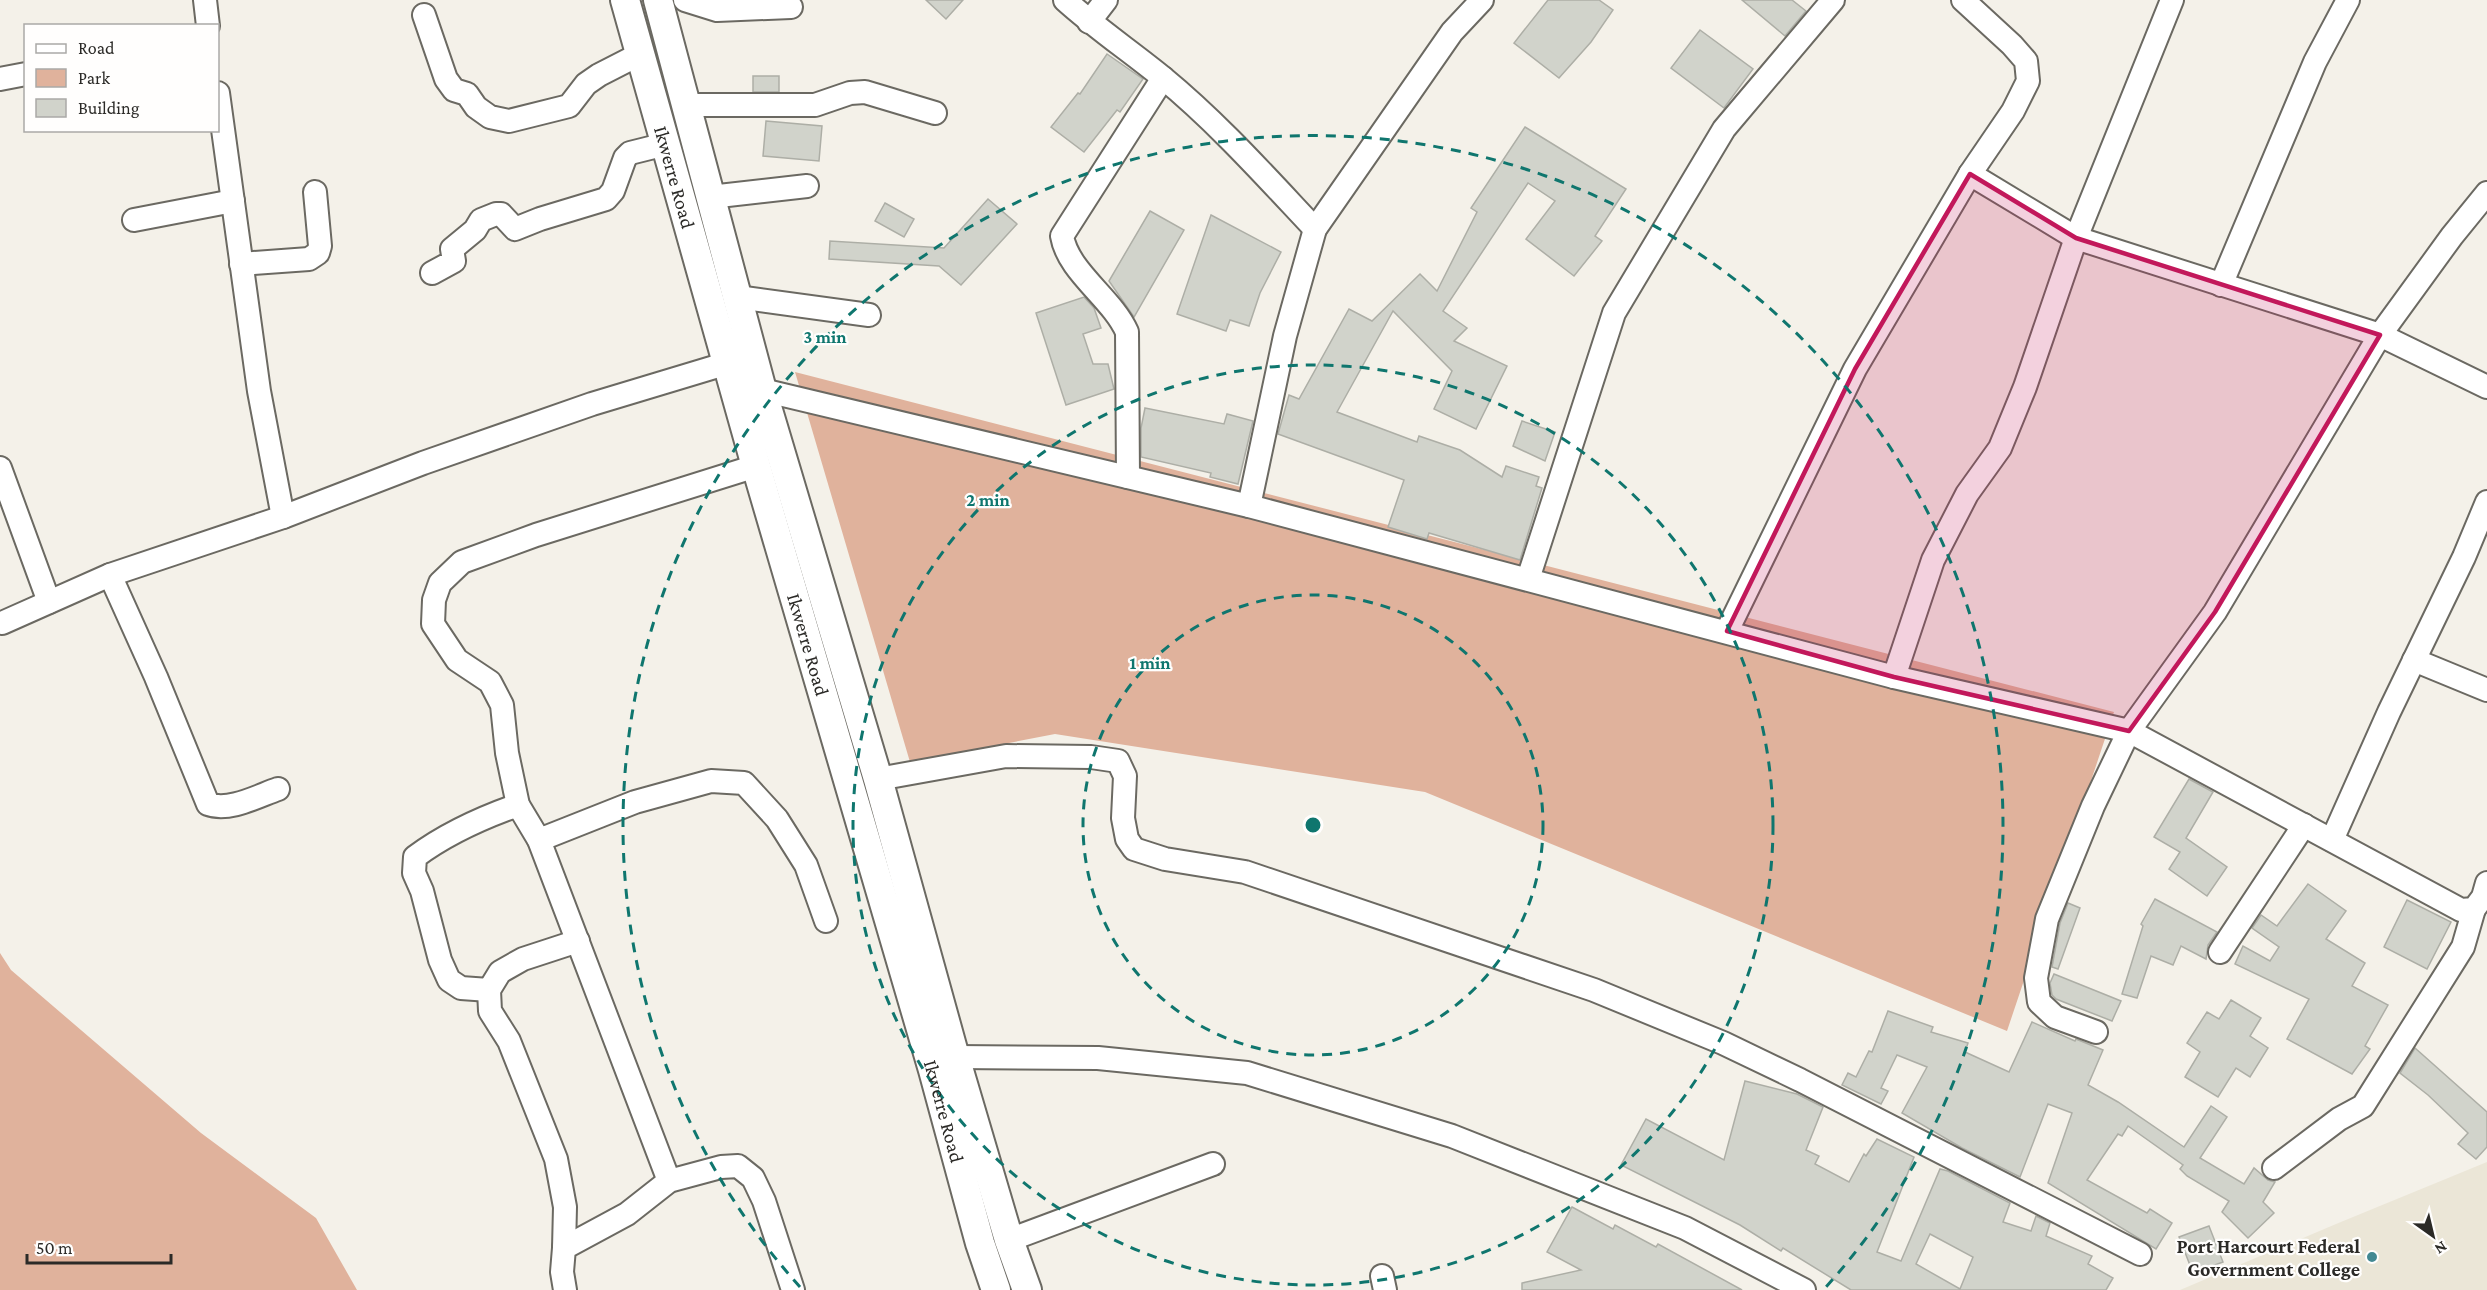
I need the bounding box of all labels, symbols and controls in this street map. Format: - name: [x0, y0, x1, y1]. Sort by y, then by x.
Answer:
- legend: [24, 24, 219, 132]
- text: Road: [78, 38, 115, 58]
- text: Park: [78, 68, 110, 88]
- text: Building: [78, 98, 140, 118]
- street label: Ikwerre Road: [650, 123, 700, 231]
- text: 3 min: [803, 327, 847, 347]
- text: 2 min: [966, 490, 1010, 510]
- street label: Ikwerre Road: [783, 591, 834, 699]
- text: 1 min: [1130, 653, 1171, 673]
- centre of rings: [1303, 815, 1323, 835]
- street label: Ikwerre Road: [920, 1057, 969, 1165]
- north arrow: [2403, 1206, 2463, 1266]
- scale bar: [27, 1227, 171, 1265]
- place label: Port Harcourt Federal Government College: [2177, 1235, 2360, 1280]
- text: 50 m: [36, 1238, 73, 1258]
- text: N: [2432, 1238, 2450, 1258]
- marker: Port Harcourt Federal Government College: [2365, 1250, 2379, 1264]

